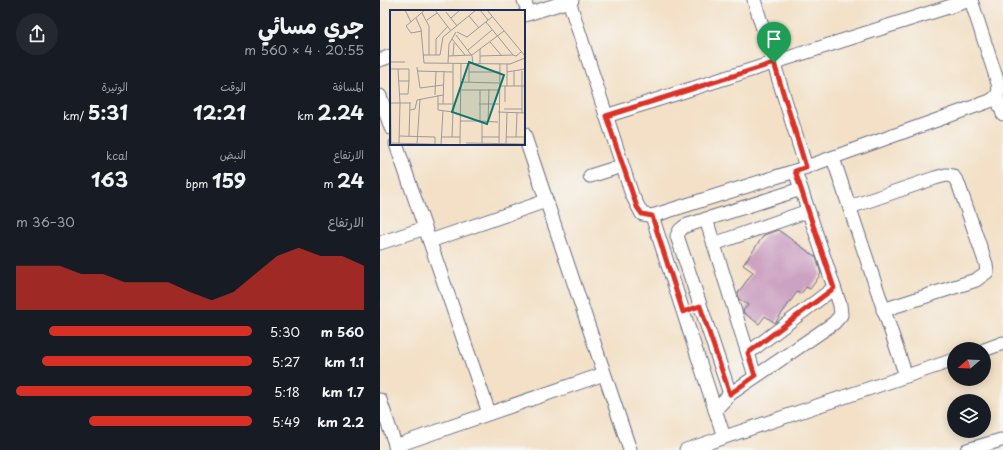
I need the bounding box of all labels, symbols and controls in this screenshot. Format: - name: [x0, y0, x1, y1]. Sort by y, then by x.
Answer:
- text: جري مسائي: [258, 8, 364, 41]
- inset map: [390, 10, 525, 145]
- button: share: [16, 13, 58, 55]
- pin: [757, 22, 791, 63]
- icon: arrive: [763, 28, 785, 50]
- text: 20:55 · 4 × 560 m: [244, 40, 364, 59]
- text: الوتيرة: [101, 78, 128, 95]
- text: الوقت: [220, 78, 246, 95]
- text: المسافة: [333, 78, 364, 95]
- text: 5:31: [88, 97, 128, 127]
- text: 12:21: [193, 97, 246, 127]
- text: 2.24: [317, 97, 364, 127]
- text: /km: [63, 107, 88, 124]
- text: km: [297, 107, 317, 124]
- text: النبض: [220, 146, 246, 163]
- text: الارتفاع: [333, 146, 364, 163]
- text: kcal: [106, 147, 128, 164]
- text: 163: [91, 164, 128, 194]
- text: 159: [212, 165, 246, 195]
- text: 24: [337, 165, 364, 195]
- text: bpm: [185, 175, 212, 192]
- text: m: [323, 175, 337, 192]
- text: 30–36 m: [16, 212, 75, 231]
- text: الارتفاع: [328, 212, 364, 231]
- text: 5:30: [270, 322, 300, 341]
- text: 560 m: [321, 322, 364, 341]
- north arrow: [947, 342, 991, 386]
- map controls: [947, 342, 991, 438]
- text: 5:27: [272, 352, 300, 371]
- text: 1.1 km: [325, 352, 364, 371]
- text: 5:18: [274, 382, 300, 401]
- text: 1.7 km: [322, 382, 364, 401]
- button: layers: [947, 394, 991, 438]
- text: 5:49: [272, 412, 300, 431]
- text: 2.2 km: [317, 412, 364, 431]

